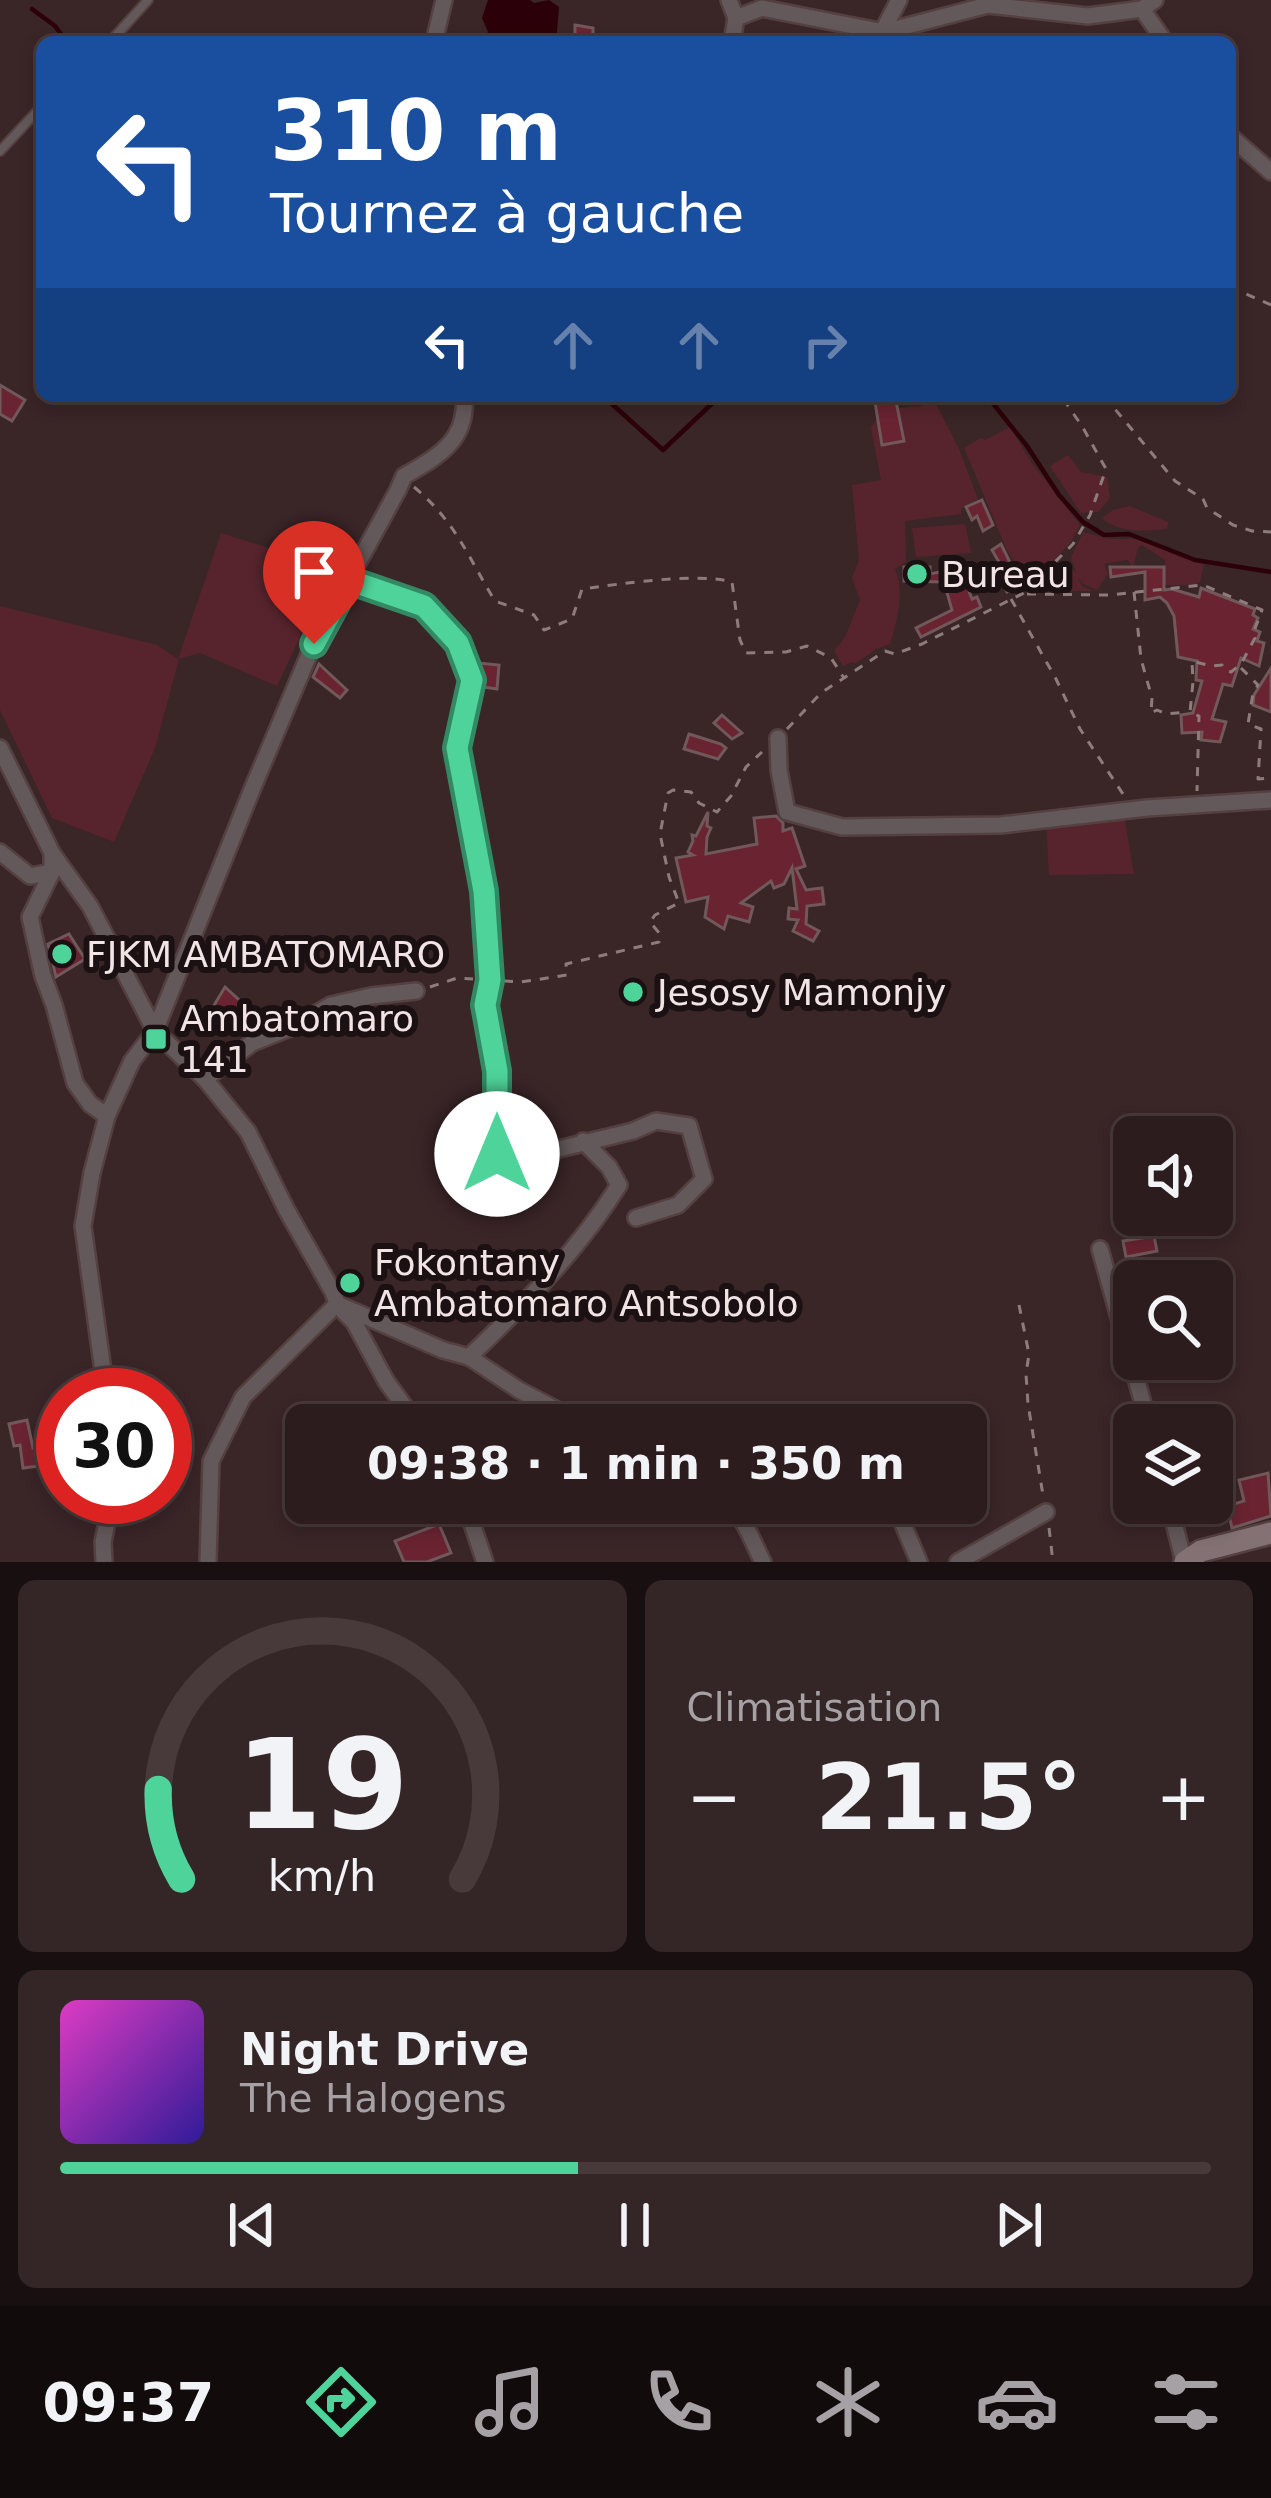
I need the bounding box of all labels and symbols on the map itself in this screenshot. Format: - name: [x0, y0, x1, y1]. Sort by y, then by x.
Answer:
- pin: [263, 521, 365, 644]
- place label: Bureau: [941, 554, 1070, 595]
- marker: Bureau: [904, 561, 930, 587]
- place label: FJKM AMBATOMARO: [86, 934, 445, 975]
- marker: FJKM AMBATOMARO: [49, 941, 75, 967]
- place label: Jesosy Mamonjy: [655, 972, 946, 1013]
- marker: Jesosy Mamonjy: [620, 979, 646, 1005]
- place label: Ambatomaro 141: [180, 998, 414, 1080]
- marker: Ambatomaro 141: [143, 1026, 169, 1052]
- position arrow: [434, 1091, 560, 1217]
- place label: Fokontany Ambatomaro Antsobolo: [374, 1242, 799, 1324]
- marker: Fokontany Ambatomaro Antsobolo: [337, 1270, 363, 1296]
- speed limit sign: 30: [36, 1368, 192, 1524]

